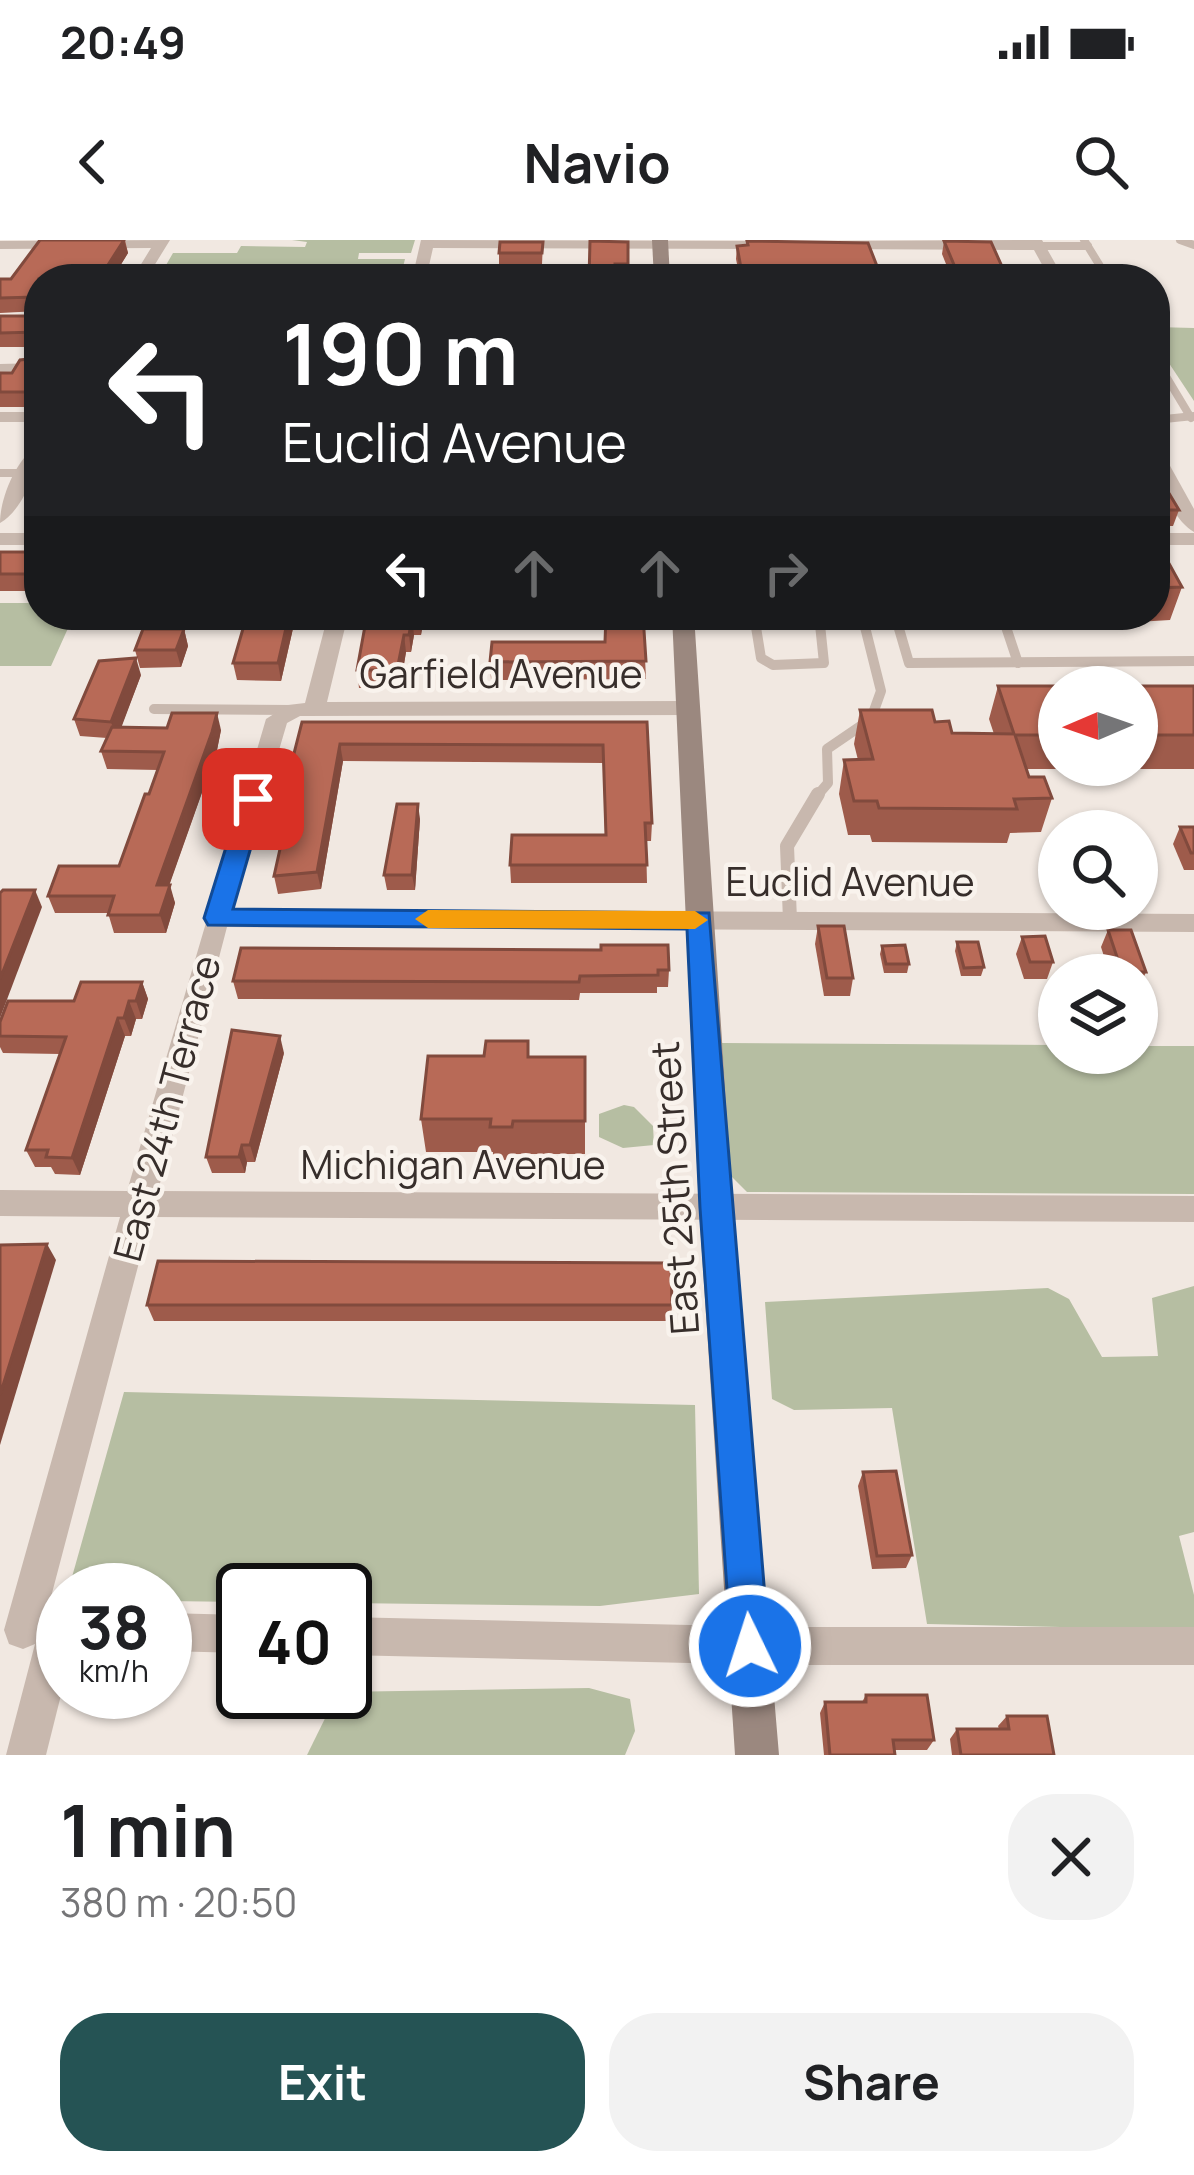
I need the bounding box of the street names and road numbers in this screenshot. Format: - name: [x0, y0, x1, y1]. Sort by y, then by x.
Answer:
- street label: Garfield Avenue: [359, 646, 643, 700]
- street label: Euclid Avenue: [725, 854, 975, 908]
- street label: East 24th Terrace: [99, 949, 233, 1267]
- street label: East 25th Street: [637, 1040, 711, 1336]
- street label: Michigan Avenue: [301, 1137, 605, 1191]

